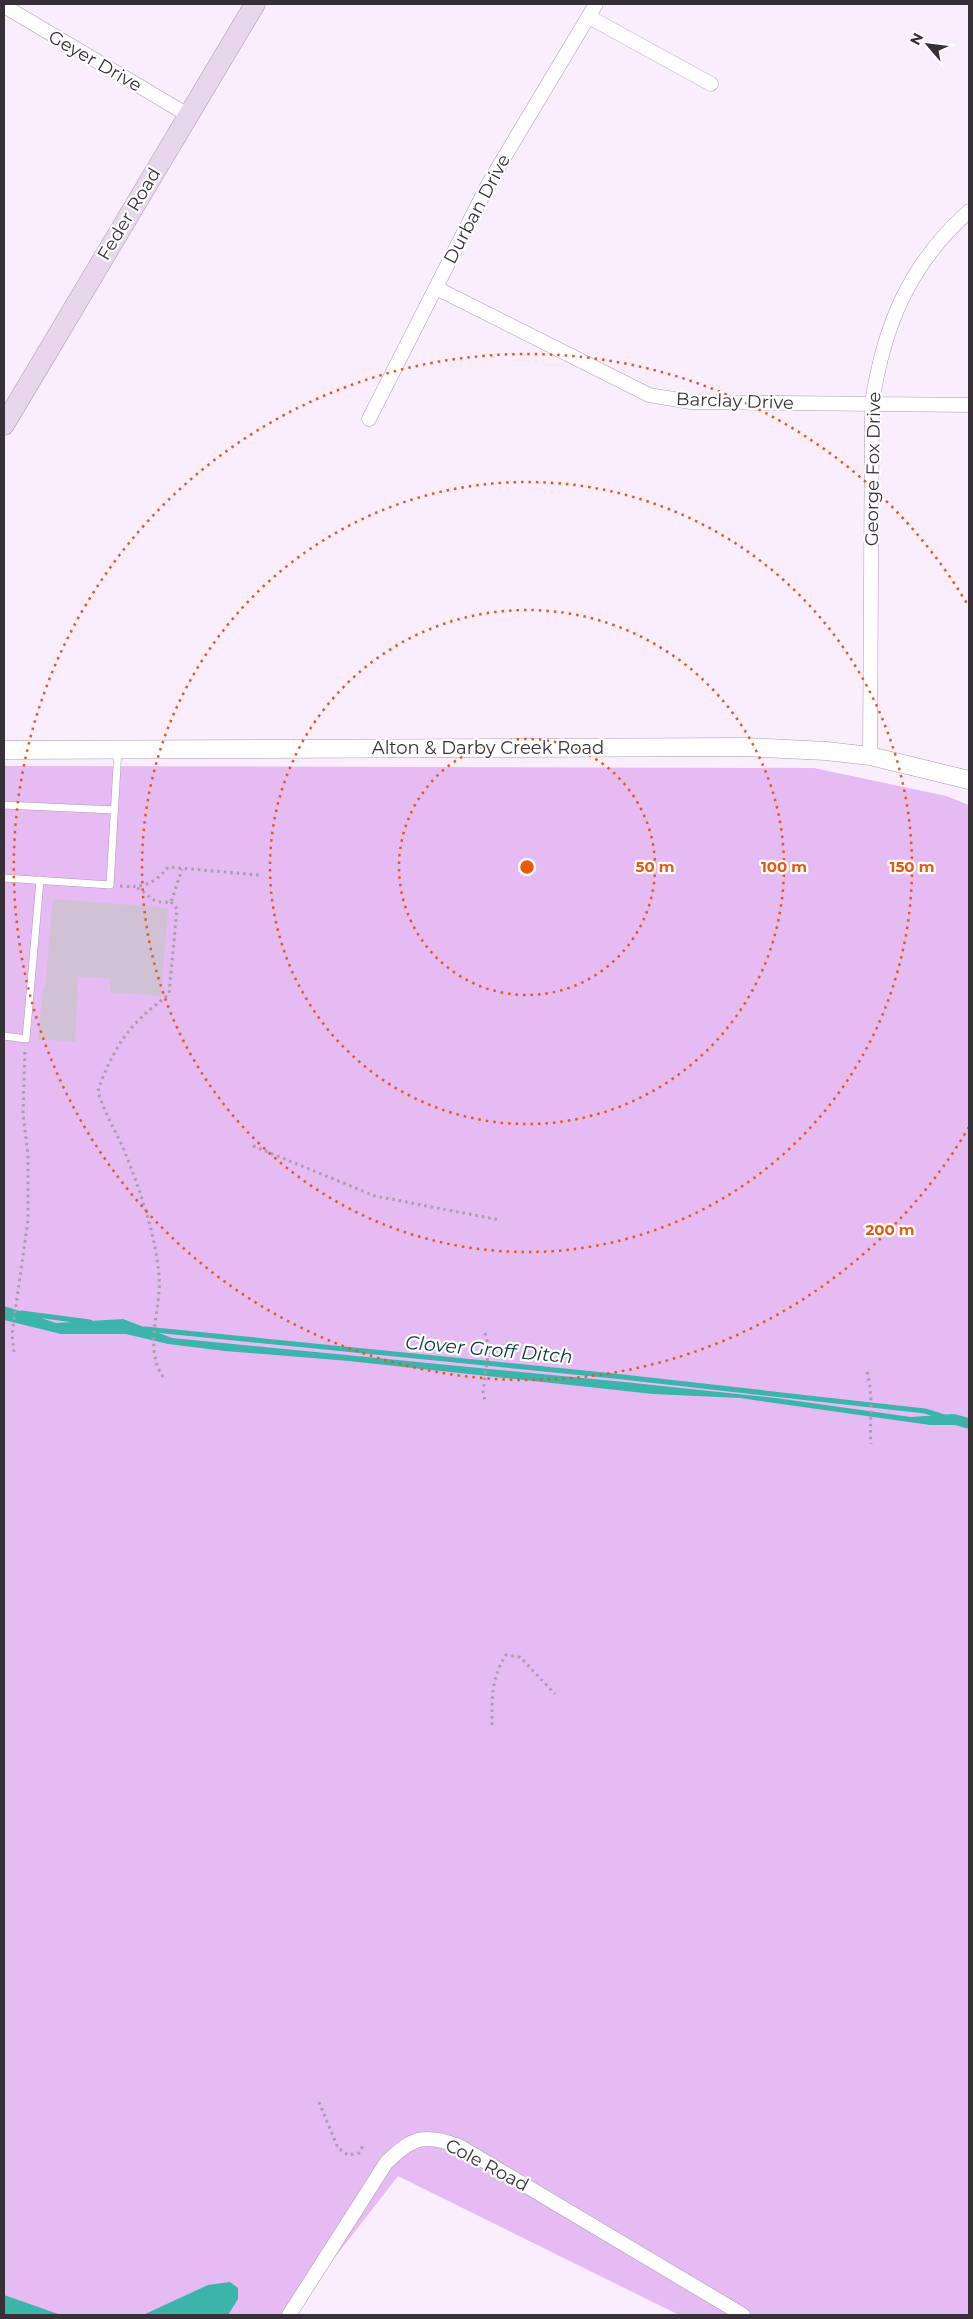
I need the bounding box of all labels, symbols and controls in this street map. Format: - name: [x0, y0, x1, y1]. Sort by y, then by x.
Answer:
- north arrow: [903, 20, 953, 70]
- street label: Geyer Drive: [44, 25, 146, 97]
- text: N: [906, 30, 927, 48]
- street label: Durban Drive: [439, 150, 515, 268]
- street label: Feder Road: [93, 164, 165, 264]
- street label: Barclay Drive: [676, 388, 794, 414]
- street label: George Fox Drive: [861, 391, 885, 546]
- street label: Alton & Darby Creek Road: [372, 737, 604, 759]
- text: 50 m: [635, 857, 675, 876]
- text: 100 m: [761, 857, 807, 876]
- text: 150 m: [890, 857, 934, 876]
- centre of rings: [518, 858, 536, 876]
- text: 200 m: [865, 1220, 915, 1239]
- water label: Clover Groff Ditch: [404, 1331, 574, 1368]
- street label: Cole Road: [442, 2134, 532, 2196]

